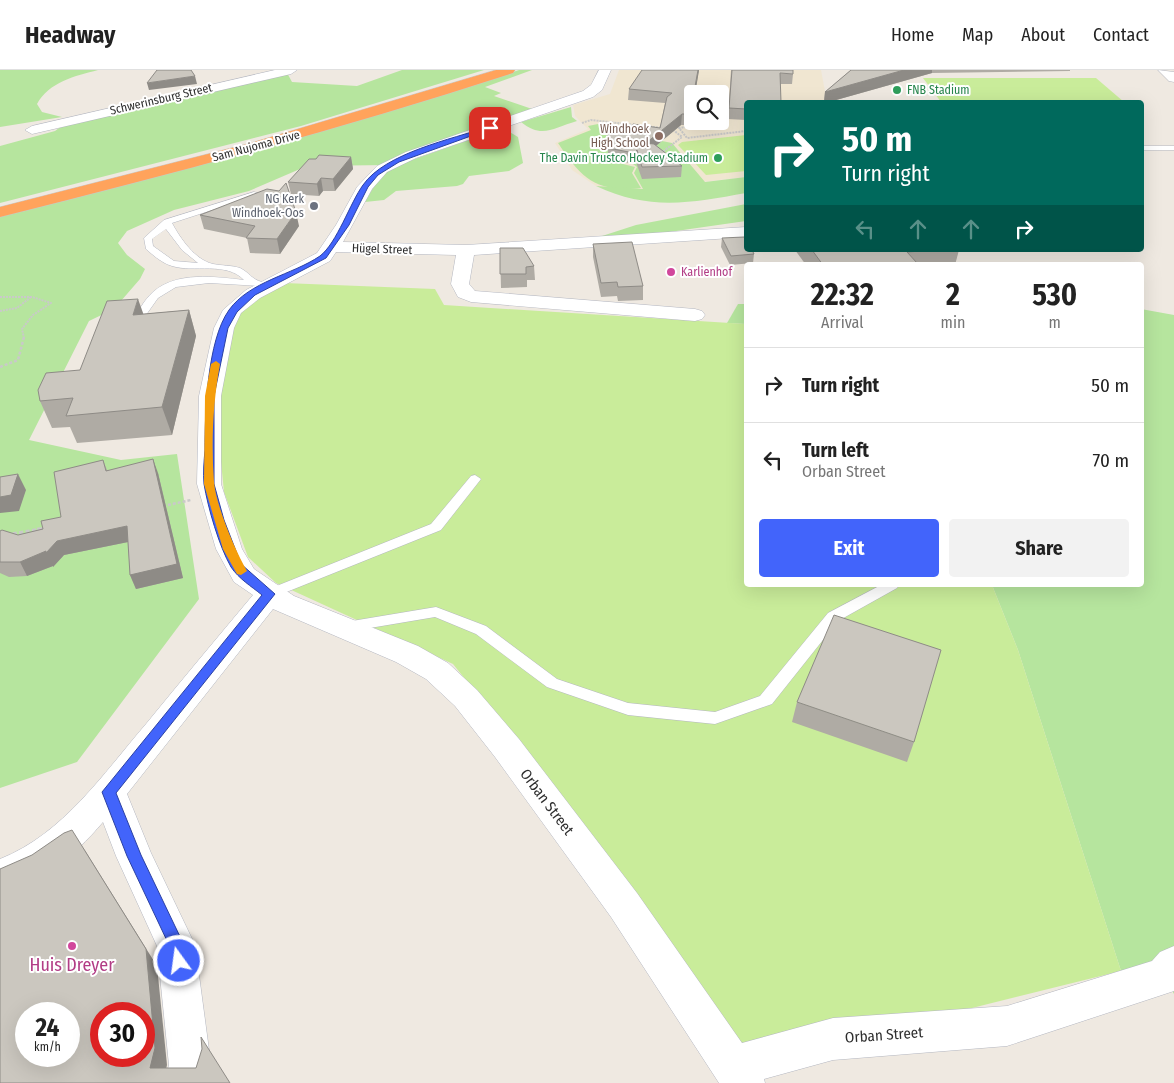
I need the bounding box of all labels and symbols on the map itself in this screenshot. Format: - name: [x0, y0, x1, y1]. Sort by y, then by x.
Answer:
- street label: Schwerinsburg Street: [109, 80, 214, 118]
- place label: FNB Stadium: [907, 83, 970, 97]
- marker: FNB Stadium: [891, 84, 903, 96]
- pin: [469, 107, 511, 149]
- place label: Windhoek High School: [591, 122, 649, 150]
- street label: Sam Nujoma Drive: [211, 128, 301, 164]
- marker: Windhoek High School: [653, 130, 665, 142]
- place label: The Davin Trustco Hockey Stadium: [540, 151, 708, 165]
- marker: The Davin Trustco Hockey Stadium: [712, 152, 724, 164]
- place label: NG Kerk Windhoek-Oos: [232, 192, 304, 220]
- marker: NG Kerk Windhoek-Oos: [308, 200, 320, 212]
- street label: Hügel Street: [352, 241, 413, 257]
- place label: Karlienhof: [681, 265, 733, 279]
- marker: Karlienhof: [665, 266, 677, 278]
- street label: Orban Street: [516, 765, 578, 839]
- position arrow: [152, 934, 204, 986]
- marker: Huis Dreyer: [66, 940, 78, 952]
- place label: Huis Dreyer: [30, 954, 115, 976]
- speed limit sign: 30: [90, 1002, 155, 1067]
- street label: Orban Street: [844, 1023, 924, 1047]

